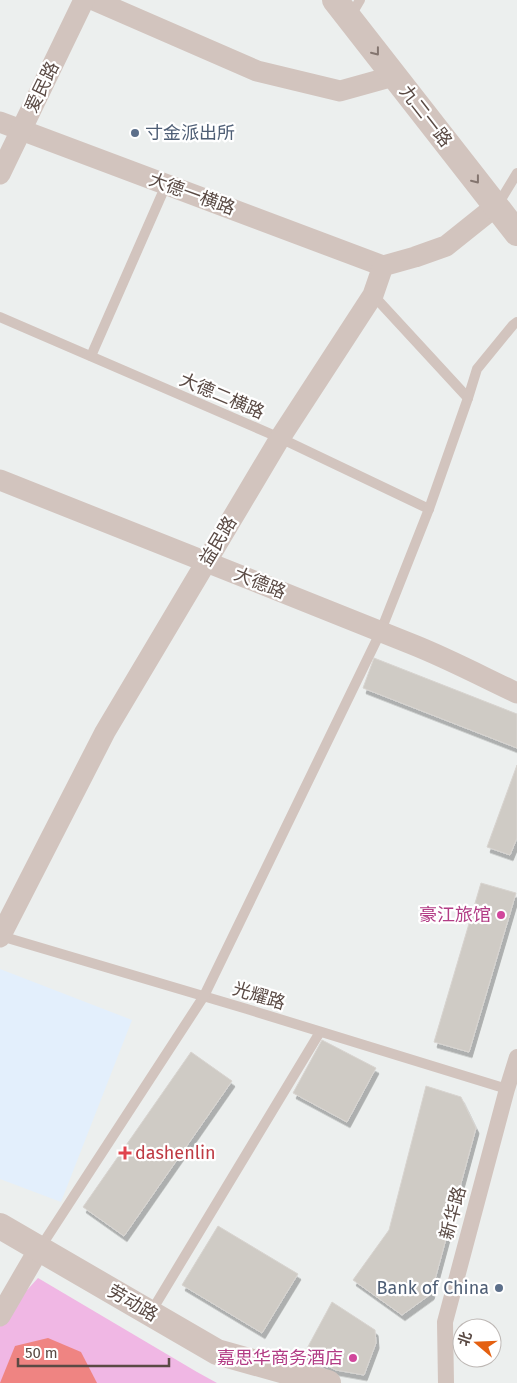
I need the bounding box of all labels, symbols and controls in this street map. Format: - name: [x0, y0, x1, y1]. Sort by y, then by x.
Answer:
- one-way arrow: [370, 46, 379, 56]
- street label: 爱民路: [20, 58, 64, 116]
- street label: 九二一路: [395, 81, 457, 151]
- place label: 寸金派出所: [145, 122, 235, 144]
- marker: 寸金派出所: [129, 127, 141, 139]
- street label: 大德一横路: [146, 168, 238, 220]
- one-way arrow: [470, 174, 479, 184]
- street label: 大德二横路: [176, 368, 268, 424]
- street label: 益民路: [195, 512, 241, 570]
- street label: 大德路: [231, 563, 289, 603]
- place label: 豪江旅馆: [419, 904, 491, 926]
- marker: 豪江旅馆: [495, 909, 507, 921]
- street label: 光耀路: [230, 978, 288, 1014]
- place label: dashenlin: [135, 1142, 216, 1164]
- marker: dashenlin: [119, 1147, 131, 1159]
- street label: 新华路: [435, 1184, 471, 1242]
- place label: Bank of China: [377, 1277, 489, 1299]
- street label: 劳动路: [104, 1280, 162, 1326]
- marker: Bank of China: [493, 1282, 505, 1294]
- north arrow: [452, 1318, 502, 1368]
- text: 北: [455, 1330, 475, 1348]
- scale bar: [18, 1336, 169, 1368]
- text: 50 m: [25, 1344, 58, 1362]
- place label: 嘉思华商务酒店: [217, 1347, 343, 1369]
- marker: 嘉思华商务酒店: [347, 1352, 359, 1364]

